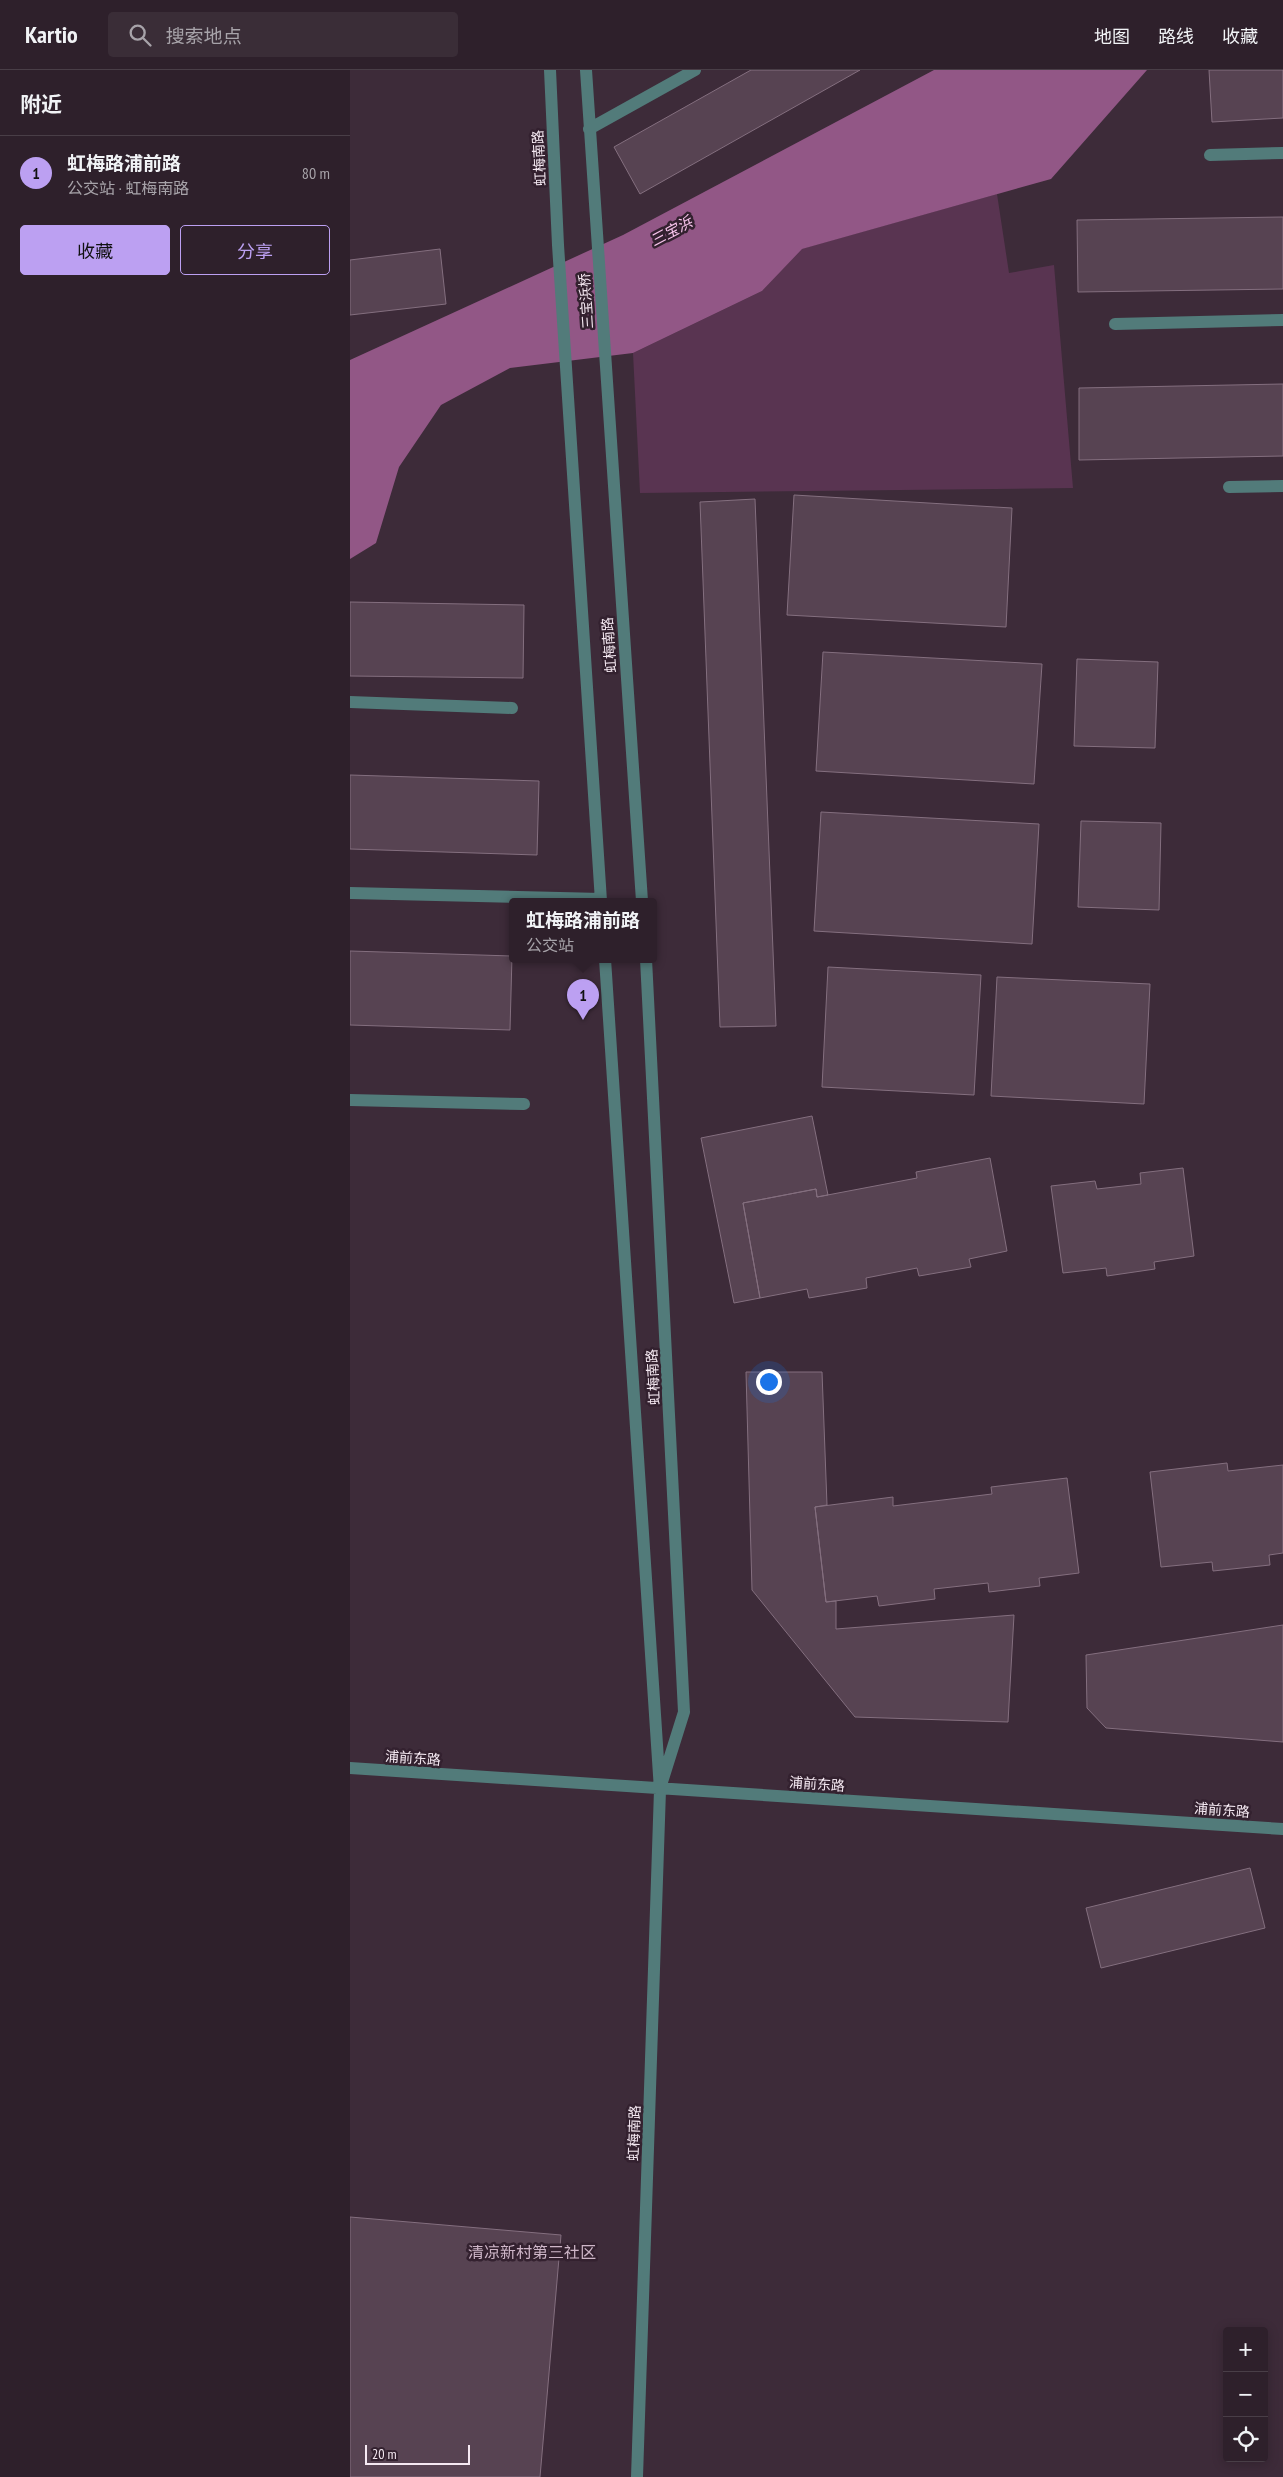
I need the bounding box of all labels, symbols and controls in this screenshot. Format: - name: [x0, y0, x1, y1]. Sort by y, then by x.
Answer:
- search box: [108, 12, 458, 57]
- text: Kartio: [25, 19, 78, 50]
- icon: search: [126, 21, 154, 49]
- text: 搜索地点: [166, 24, 242, 48]
- text: 地图: [1094, 25, 1130, 48]
- text: 路线: [1158, 25, 1194, 48]
- text: 收藏: [1222, 25, 1258, 48]
- text: 附近: [20, 91, 62, 118]
- street label: 虹梅南路: [529, 130, 549, 186]
- text: 虹梅路浦前路: [67, 151, 181, 175]
- text: 1: [32, 163, 40, 183]
- text: 80 m: [302, 163, 330, 183]
- text: 公交站 · 虹梅南路: [67, 178, 189, 198]
- water label: 三宝浜: [647, 211, 697, 250]
- button: 收藏: [20, 225, 170, 275]
- button: 分享: [180, 225, 330, 275]
- street label: 三宝浜桥: [575, 272, 597, 330]
- street label: 虹梅南路: [598, 616, 620, 674]
- popup: [509, 898, 657, 963]
- text: 虹梅路浦前路: [526, 908, 640, 932]
- text: 公交站: [526, 935, 574, 955]
- pin: 1: [567, 979, 599, 1020]
- street label: 虹梅南路: [643, 1349, 663, 1405]
- your location: [756, 1369, 782, 1395]
- street label: 浦前东路: [384, 1747, 442, 1769]
- street label: 浦前东路: [788, 1773, 846, 1795]
- street label: 浦前东路: [1193, 1799, 1251, 1821]
- street label: 虹梅南路: [624, 2105, 644, 2161]
- district label: 清凉新村第三社区: [468, 2242, 596, 2262]
- map controls: [1223, 2327, 1268, 2462]
- button: +: [1223, 2327, 1268, 2372]
- button: −: [1223, 2372, 1268, 2417]
- button: locate: [1223, 2417, 1268, 2462]
- scale bar: [365, 2442, 470, 2465]
- text: 20 m: [372, 2445, 397, 2463]

